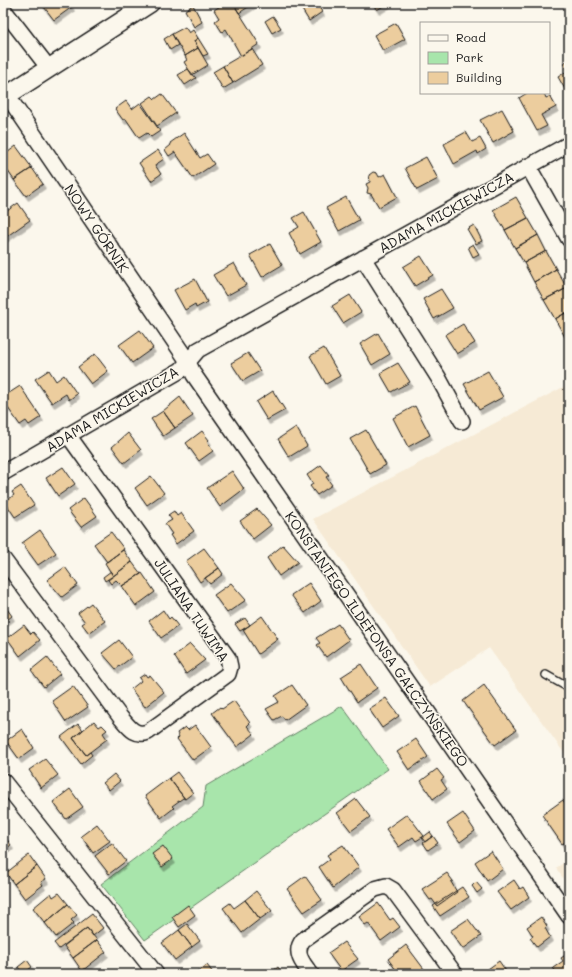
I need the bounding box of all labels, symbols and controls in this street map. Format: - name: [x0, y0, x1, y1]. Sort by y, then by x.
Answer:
- legend: [420, 22, 550, 94]
- text: Road: [456, 29, 486, 45]
- text: Park: [456, 49, 483, 65]
- text: Building: [456, 69, 502, 85]
- street label: ADAMA MICKIEWICZA: [375, 167, 517, 257]
- street label: NOWY GÓRNIK: [60, 180, 134, 276]
- street label: ADAMA MICKIEWICZA: [42, 362, 182, 456]
- street label: KONSTANTEGO ILDEFONSA GAŁCZYŃSKIEGO: [281, 508, 473, 770]
- street label: JULIANA TUWIMA: [150, 554, 234, 666]

